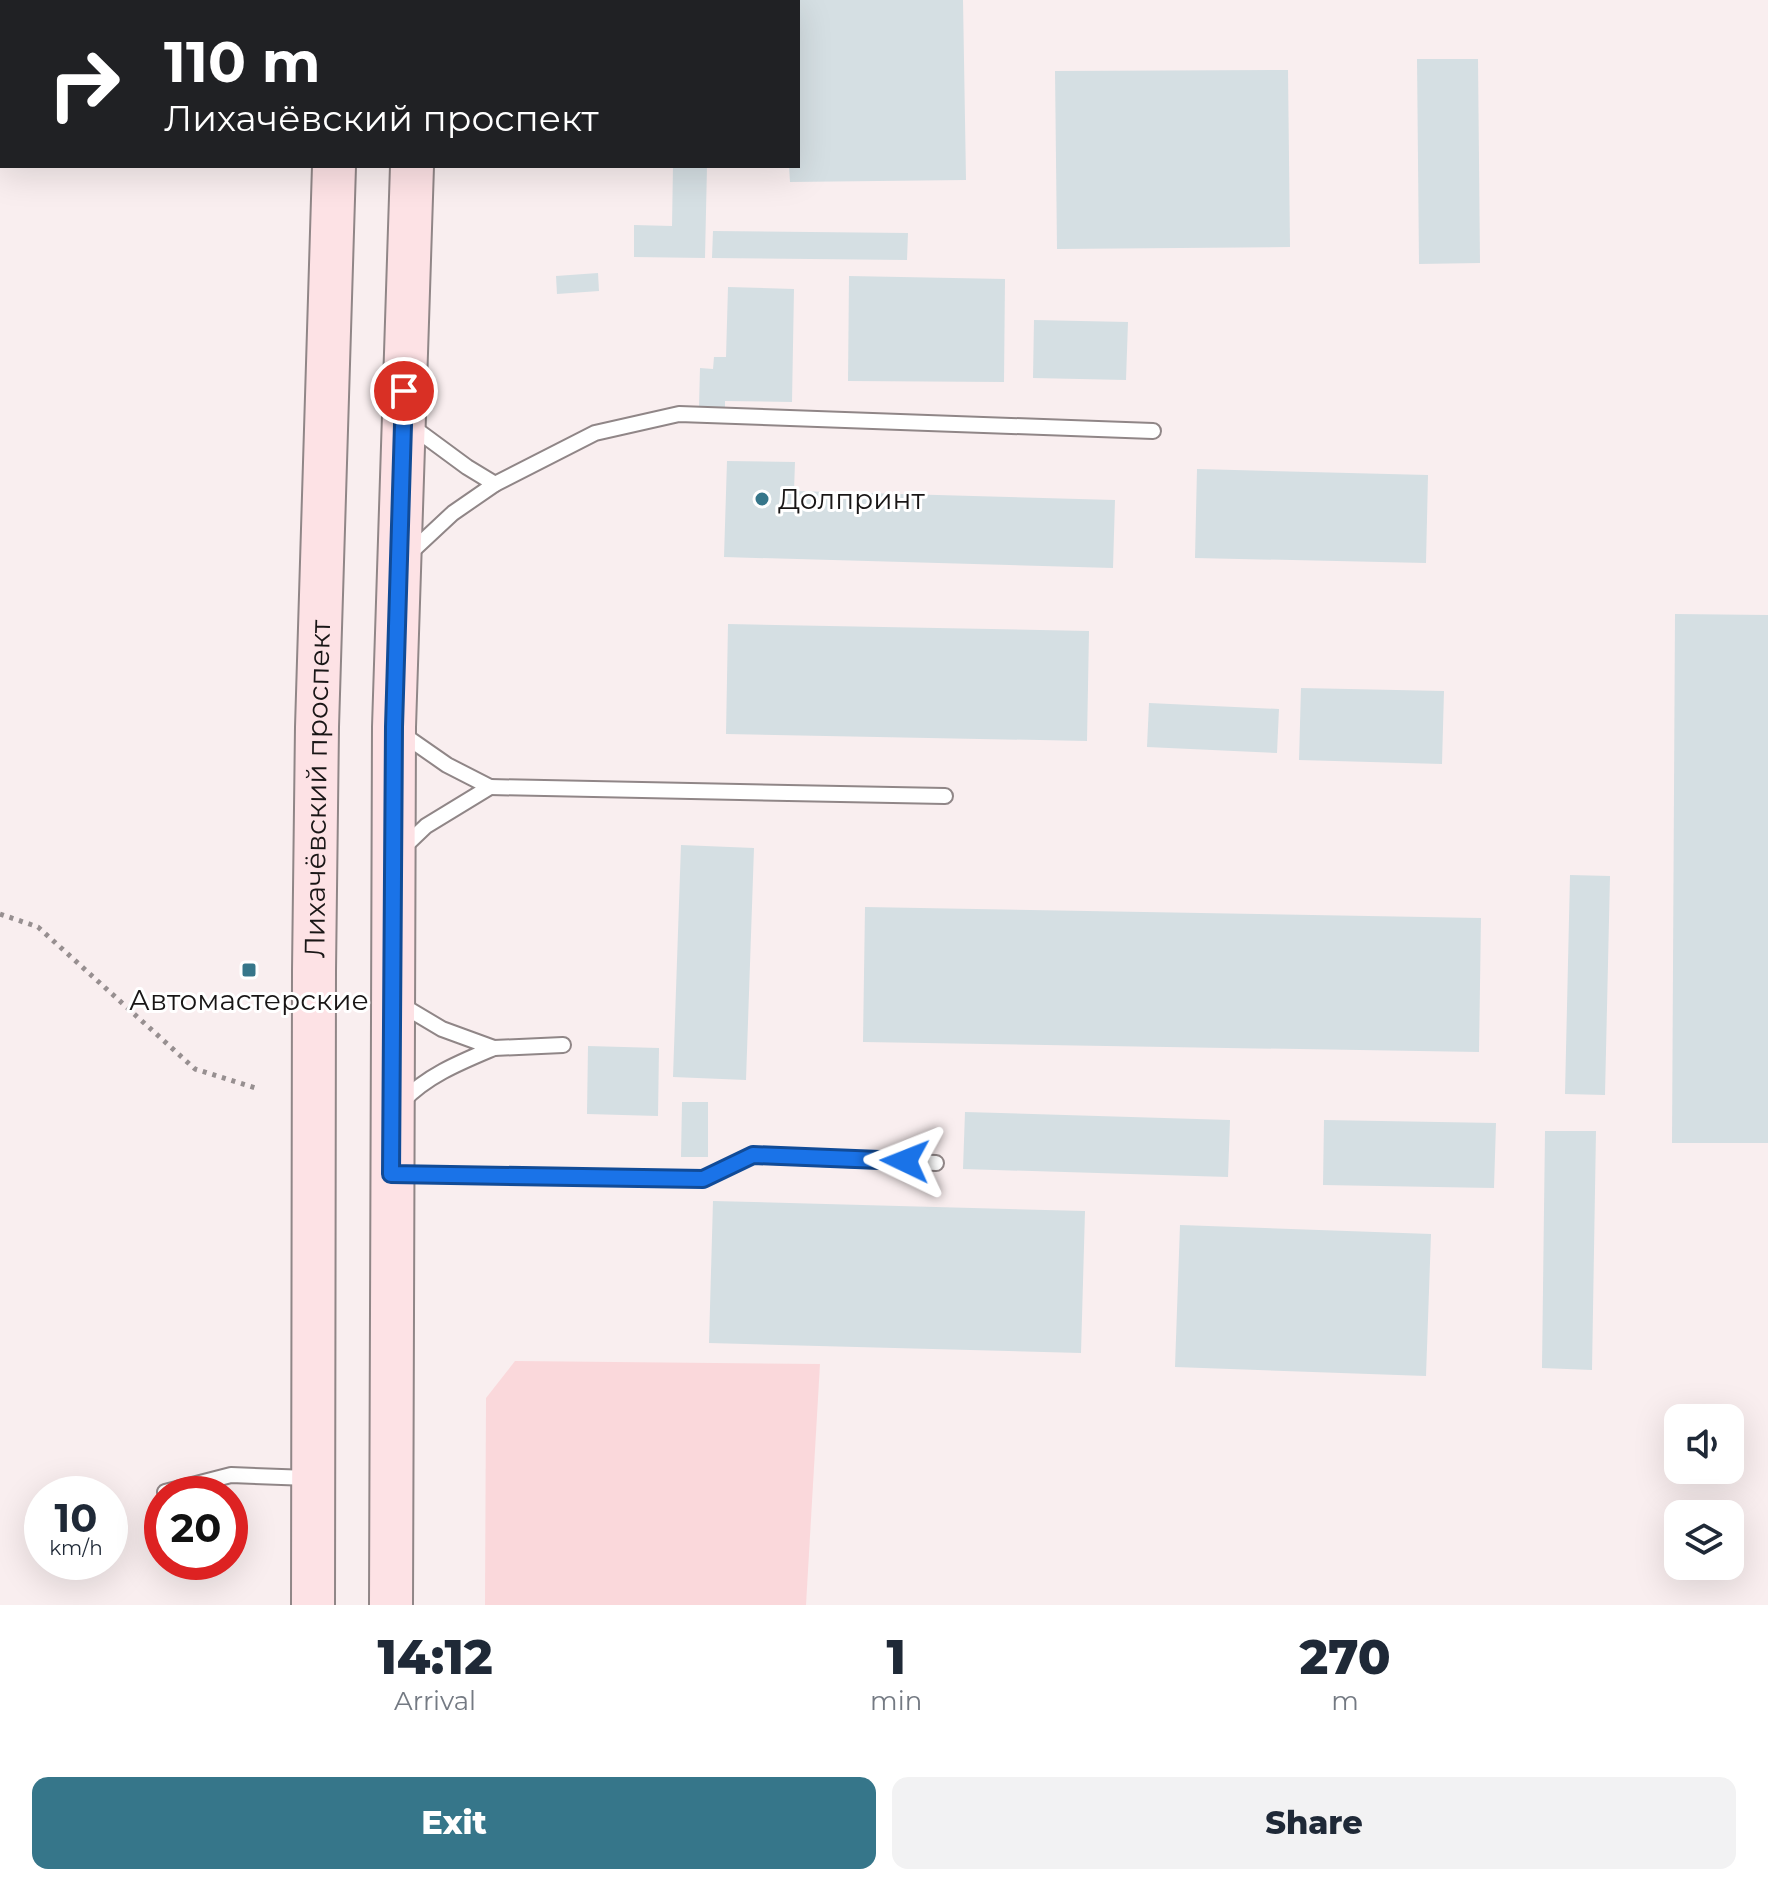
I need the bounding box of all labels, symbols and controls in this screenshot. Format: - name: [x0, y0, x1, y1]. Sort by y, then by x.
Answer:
- text: 110 m: [164, 28, 321, 96]
- icon: right: [32, 32, 136, 136]
- text: Лихачёвский проспект: [164, 96, 599, 140]
- pin: [370, 357, 438, 425]
- icon: arrive: [382, 369, 426, 413]
- place label: Долпринт: [778, 482, 925, 516]
- marker: Долпринт: [753, 490, 771, 508]
- street label: Лихачёвский проспект: [297, 619, 337, 958]
- marker: Автомастерские: [240, 961, 258, 979]
- place label: Автомастерские: [129, 983, 369, 1017]
- position arrow: [863, 1119, 947, 1203]
- map controls: [1664, 1404, 1744, 1580]
- button: sound: [1664, 1404, 1744, 1484]
- speed limit sign: 20: [144, 1476, 248, 1580]
- text: 10: [55, 1493, 97, 1542]
- button: layers: [1664, 1500, 1744, 1580]
- text: km/h: [49, 1536, 103, 1560]
- text: 14:12: [377, 1628, 493, 1686]
- text: 1: [886, 1628, 906, 1686]
- text: 270: [1300, 1628, 1391, 1686]
- text: Arrival: [394, 1685, 476, 1717]
- text: min: [870, 1685, 922, 1717]
- text: m: [1331, 1685, 1359, 1717]
- button: Exit: [32, 1777, 876, 1869]
- button: Share: [892, 1777, 1736, 1869]

